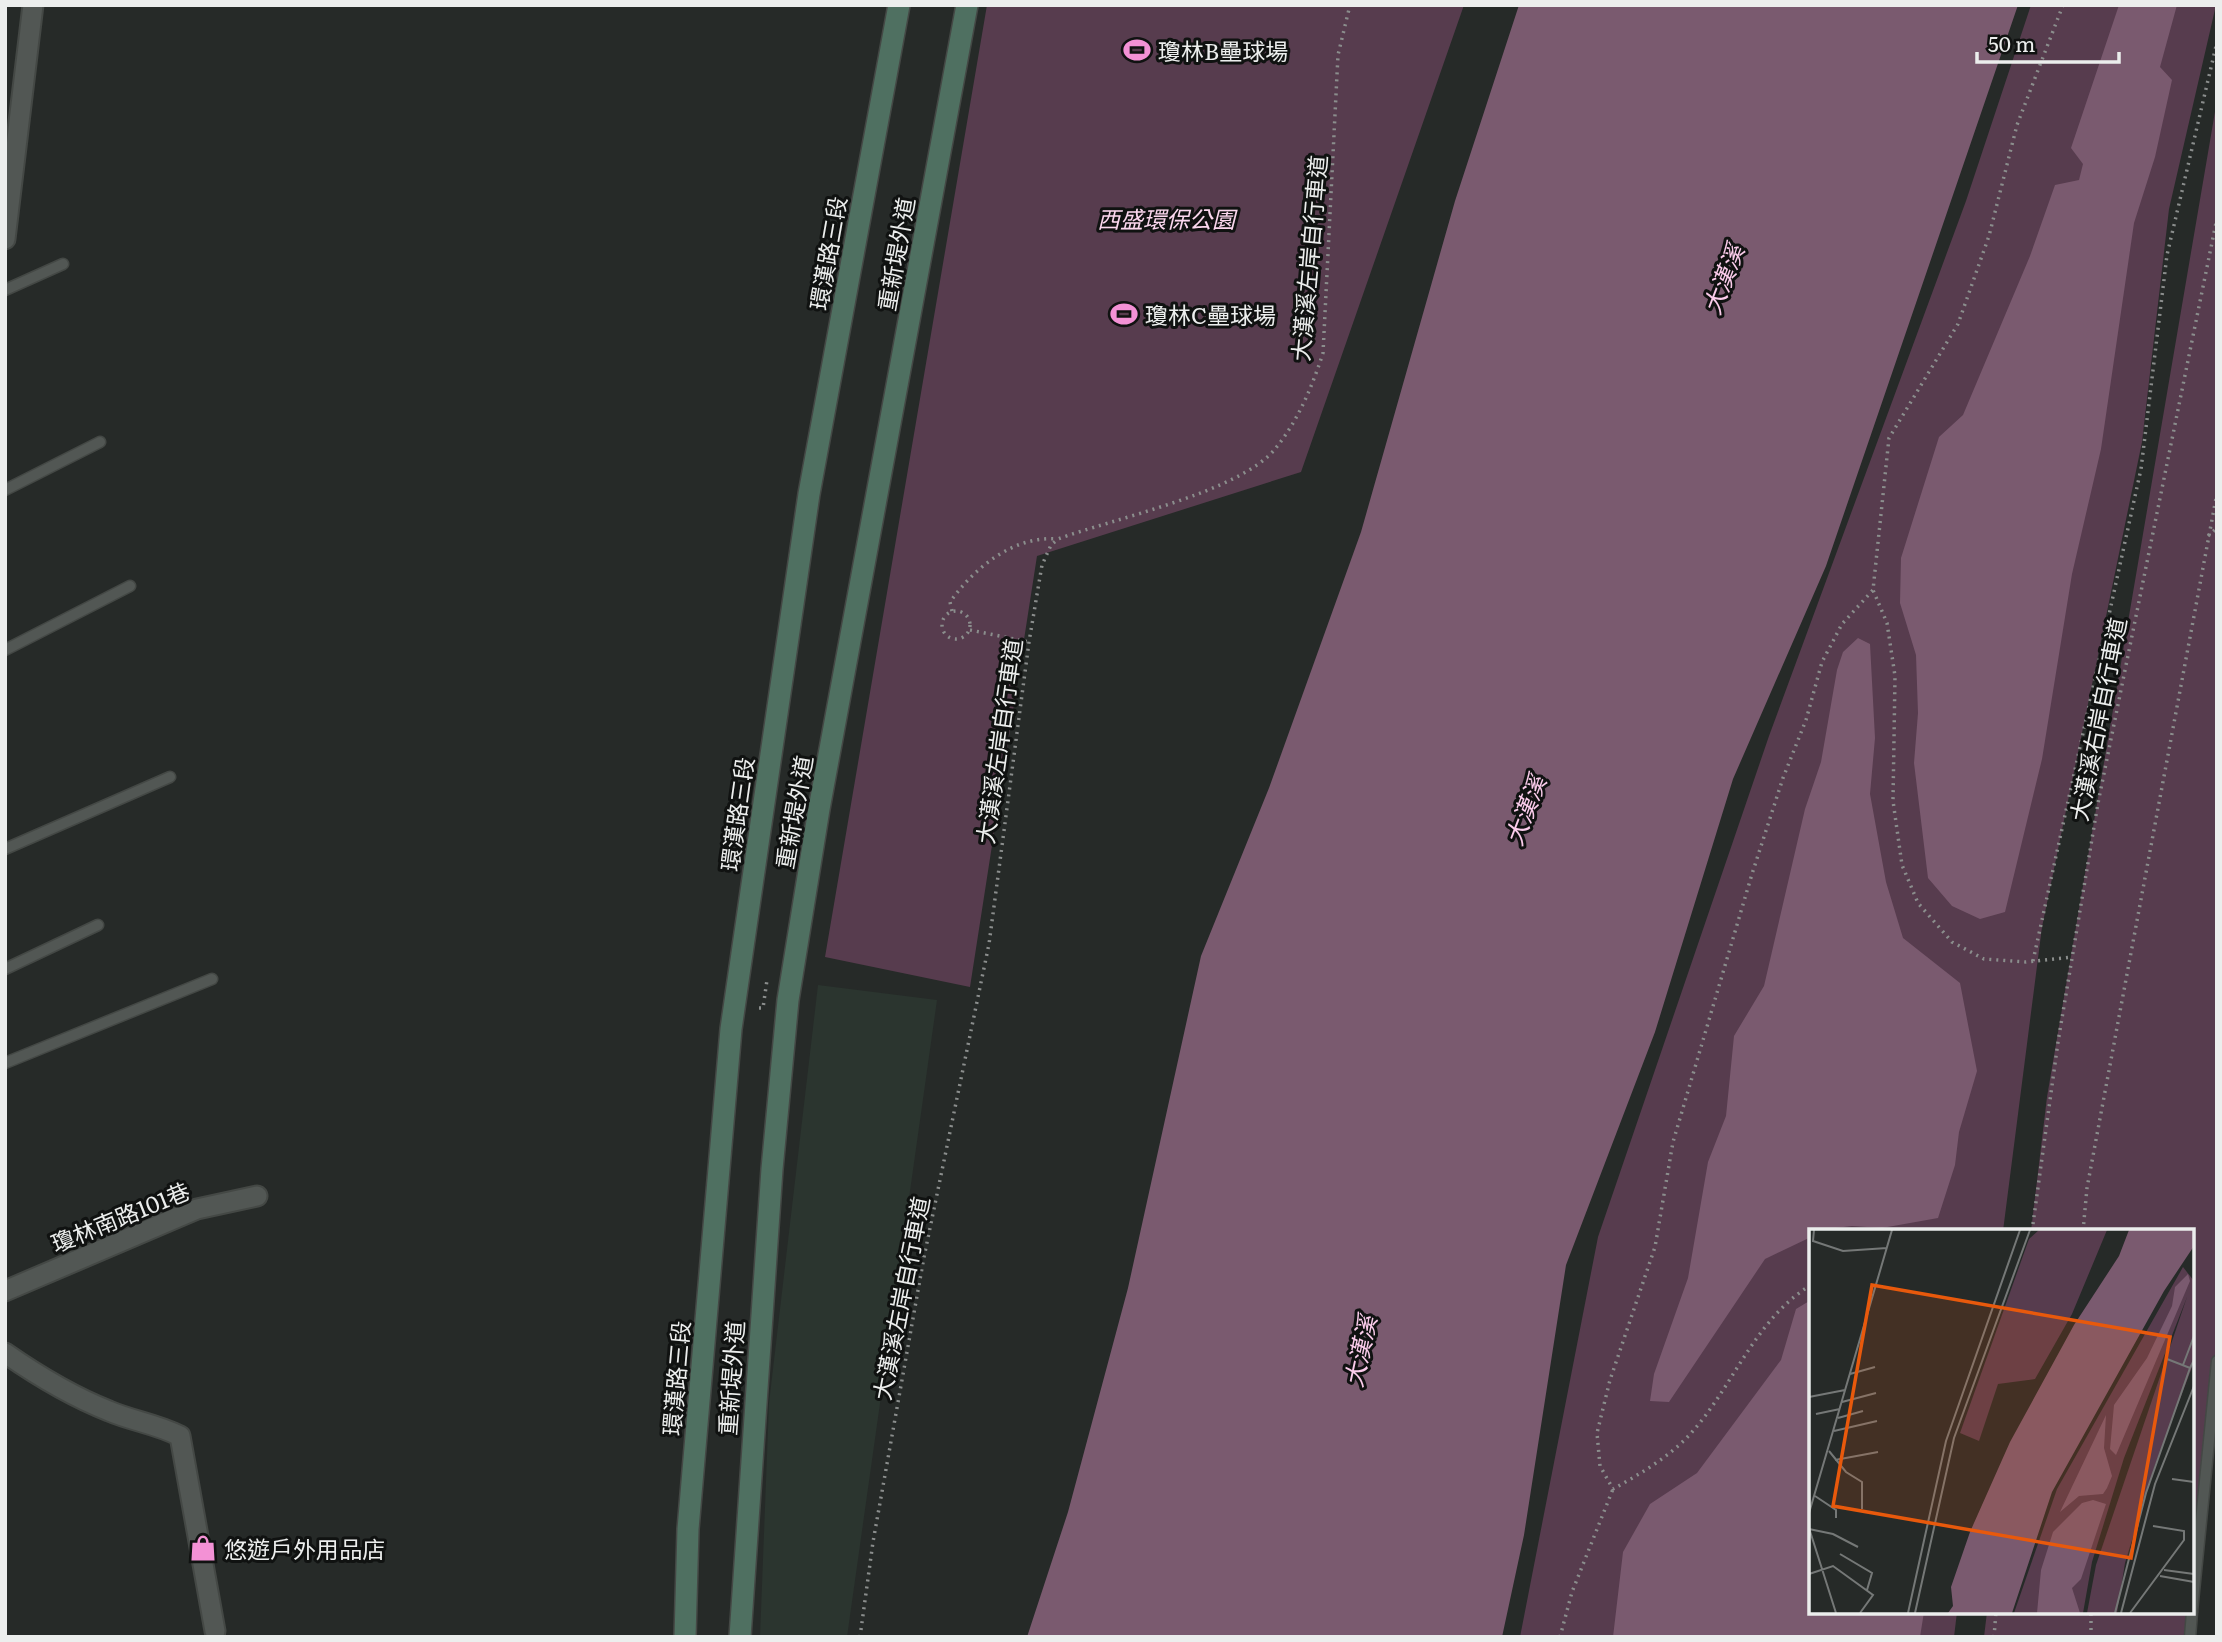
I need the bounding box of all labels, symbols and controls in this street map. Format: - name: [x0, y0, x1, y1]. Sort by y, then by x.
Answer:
- scale bar: [1977, 21, 2119, 65]
- text: 50 m: [1988, 27, 2035, 58]
- place label: 瓊林B壘球場: [1158, 33, 1288, 67]
- sports icon: 瓊林B壘球場: [1122, 35, 1152, 65]
- street label: 大漢溪左岸自行車道: [1282, 153, 1334, 363]
- street label: 環漢路三段: [800, 193, 854, 313]
- street label: 重新堤外道: [868, 194, 922, 314]
- park label: 西盛環保公園: [1097, 201, 1238, 235]
- water label: 大漢溪: [1693, 236, 1752, 319]
- place label: 瓊林C壘球場: [1145, 297, 1276, 331]
- sports icon: 瓊林C壘球場: [1109, 299, 1139, 329]
- street label: 大漢溪右岸自行車道: [2061, 614, 2133, 824]
- street label: 大漢溪左岸自行車道: [967, 636, 1029, 846]
- street label: 重新堤外道: [766, 752, 820, 872]
- street label: 環漢路三段: [711, 755, 761, 873]
- water label: 大漢溪: [1495, 767, 1554, 850]
- street label: 瓊林南路101巷: [45, 1173, 195, 1259]
- street label: 大漢溪左岸自行車道: [864, 1193, 936, 1403]
- inset map: [1809, 1229, 2194, 1614]
- water label: 大漢溪: [1334, 1309, 1384, 1390]
- street label: 環漢路三段: [653, 1319, 697, 1437]
- street label: 重新堤外道: [709, 1319, 751, 1437]
- place label: 悠遊戶外用品店: [224, 1531, 385, 1565]
- shop icon: 悠遊戶外用品店: [188, 1533, 218, 1563]

